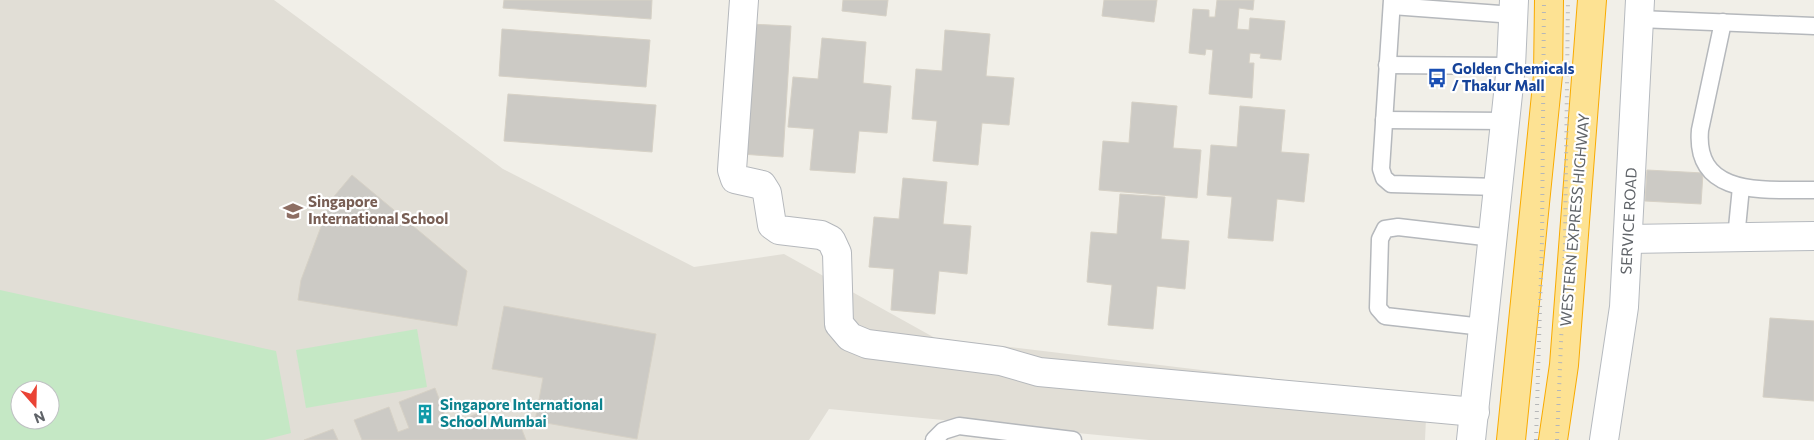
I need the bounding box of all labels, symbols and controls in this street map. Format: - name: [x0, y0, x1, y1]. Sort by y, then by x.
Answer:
- place label: Golden Chemicals / Thakur Mall: [1452, 59, 1575, 94]
- bus stop icon: Golden Chemicals / Thakur Mall: [1426, 67, 1448, 89]
- street label: WESTERN EXPRESS HIGHWAY: [1556, 112, 1592, 327]
- street label: SERVICE ROAD: [1616, 167, 1640, 275]
- place label: Singapore International School: [308, 192, 448, 227]
- school or university icon: Singapore International School: [282, 200, 304, 222]
- north arrow: [10, 380, 60, 430]
- place label: Singapore International School Mumbai: [440, 395, 603, 430]
- building icon: Singapore International School Mumbai: [414, 403, 436, 425]
- text: N: [32, 408, 47, 427]

